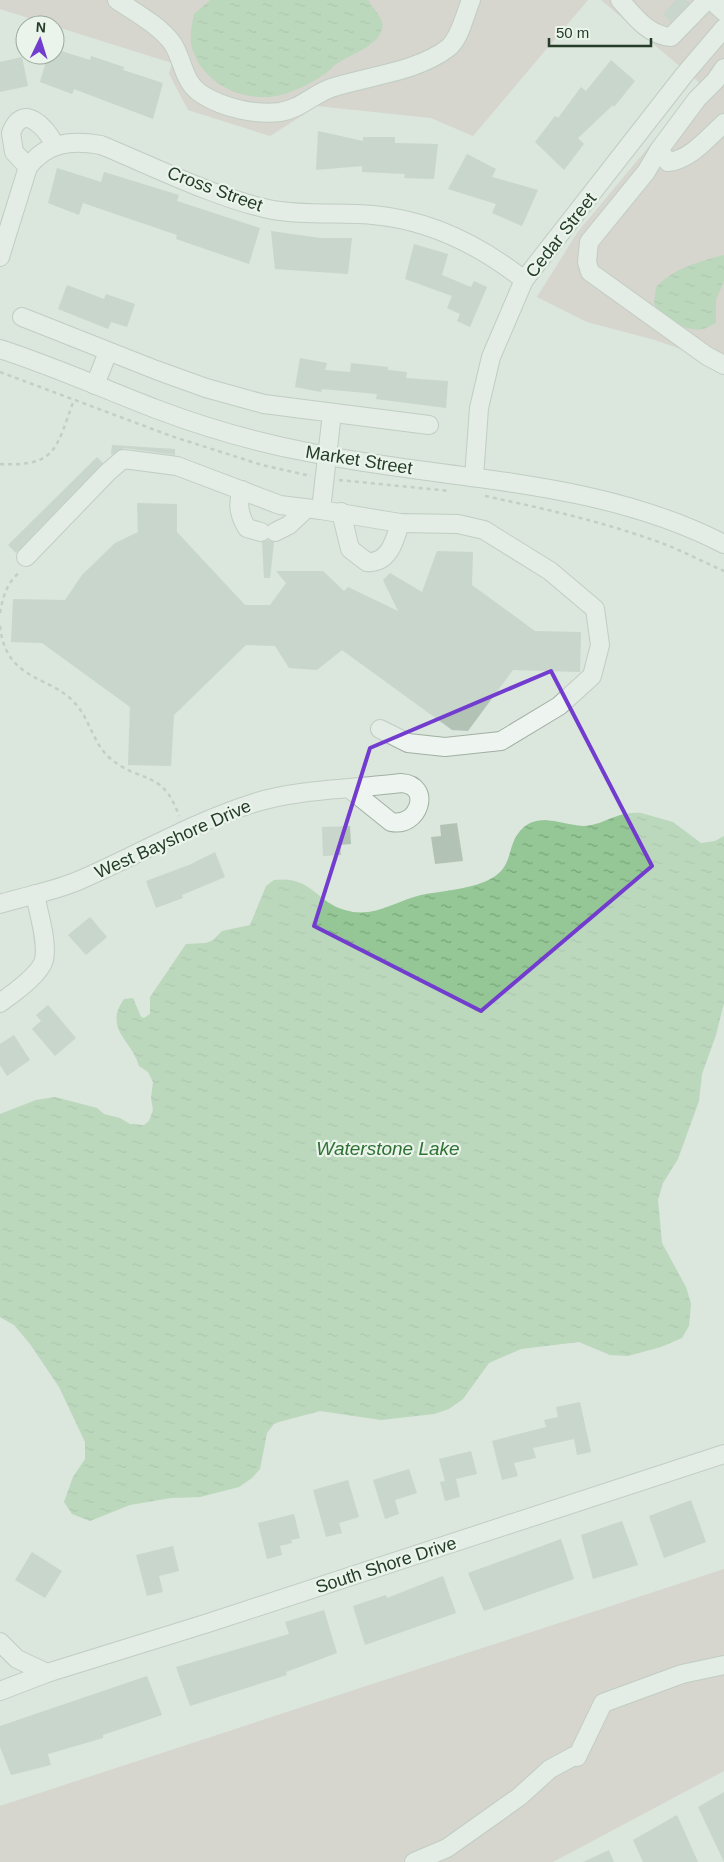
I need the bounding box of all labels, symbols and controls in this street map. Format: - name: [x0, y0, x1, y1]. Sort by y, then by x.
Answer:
- north arrow: [15, 15, 65, 65]
- scale bar: [549, 15, 652, 47]
- text: N: [35, 19, 47, 35]
- text: 50 m: [556, 24, 589, 41]
- street label: Cross Street: [165, 162, 265, 216]
- street label: Cedar Street: [522, 189, 600, 281]
- street label: Market Street: [304, 442, 414, 478]
- street label: West Bayshore Drive: [92, 796, 254, 882]
- water label: Waterstone Lake: [316, 1138, 460, 1159]
- street label: South Shore Drive: [313, 1533, 459, 1597]

